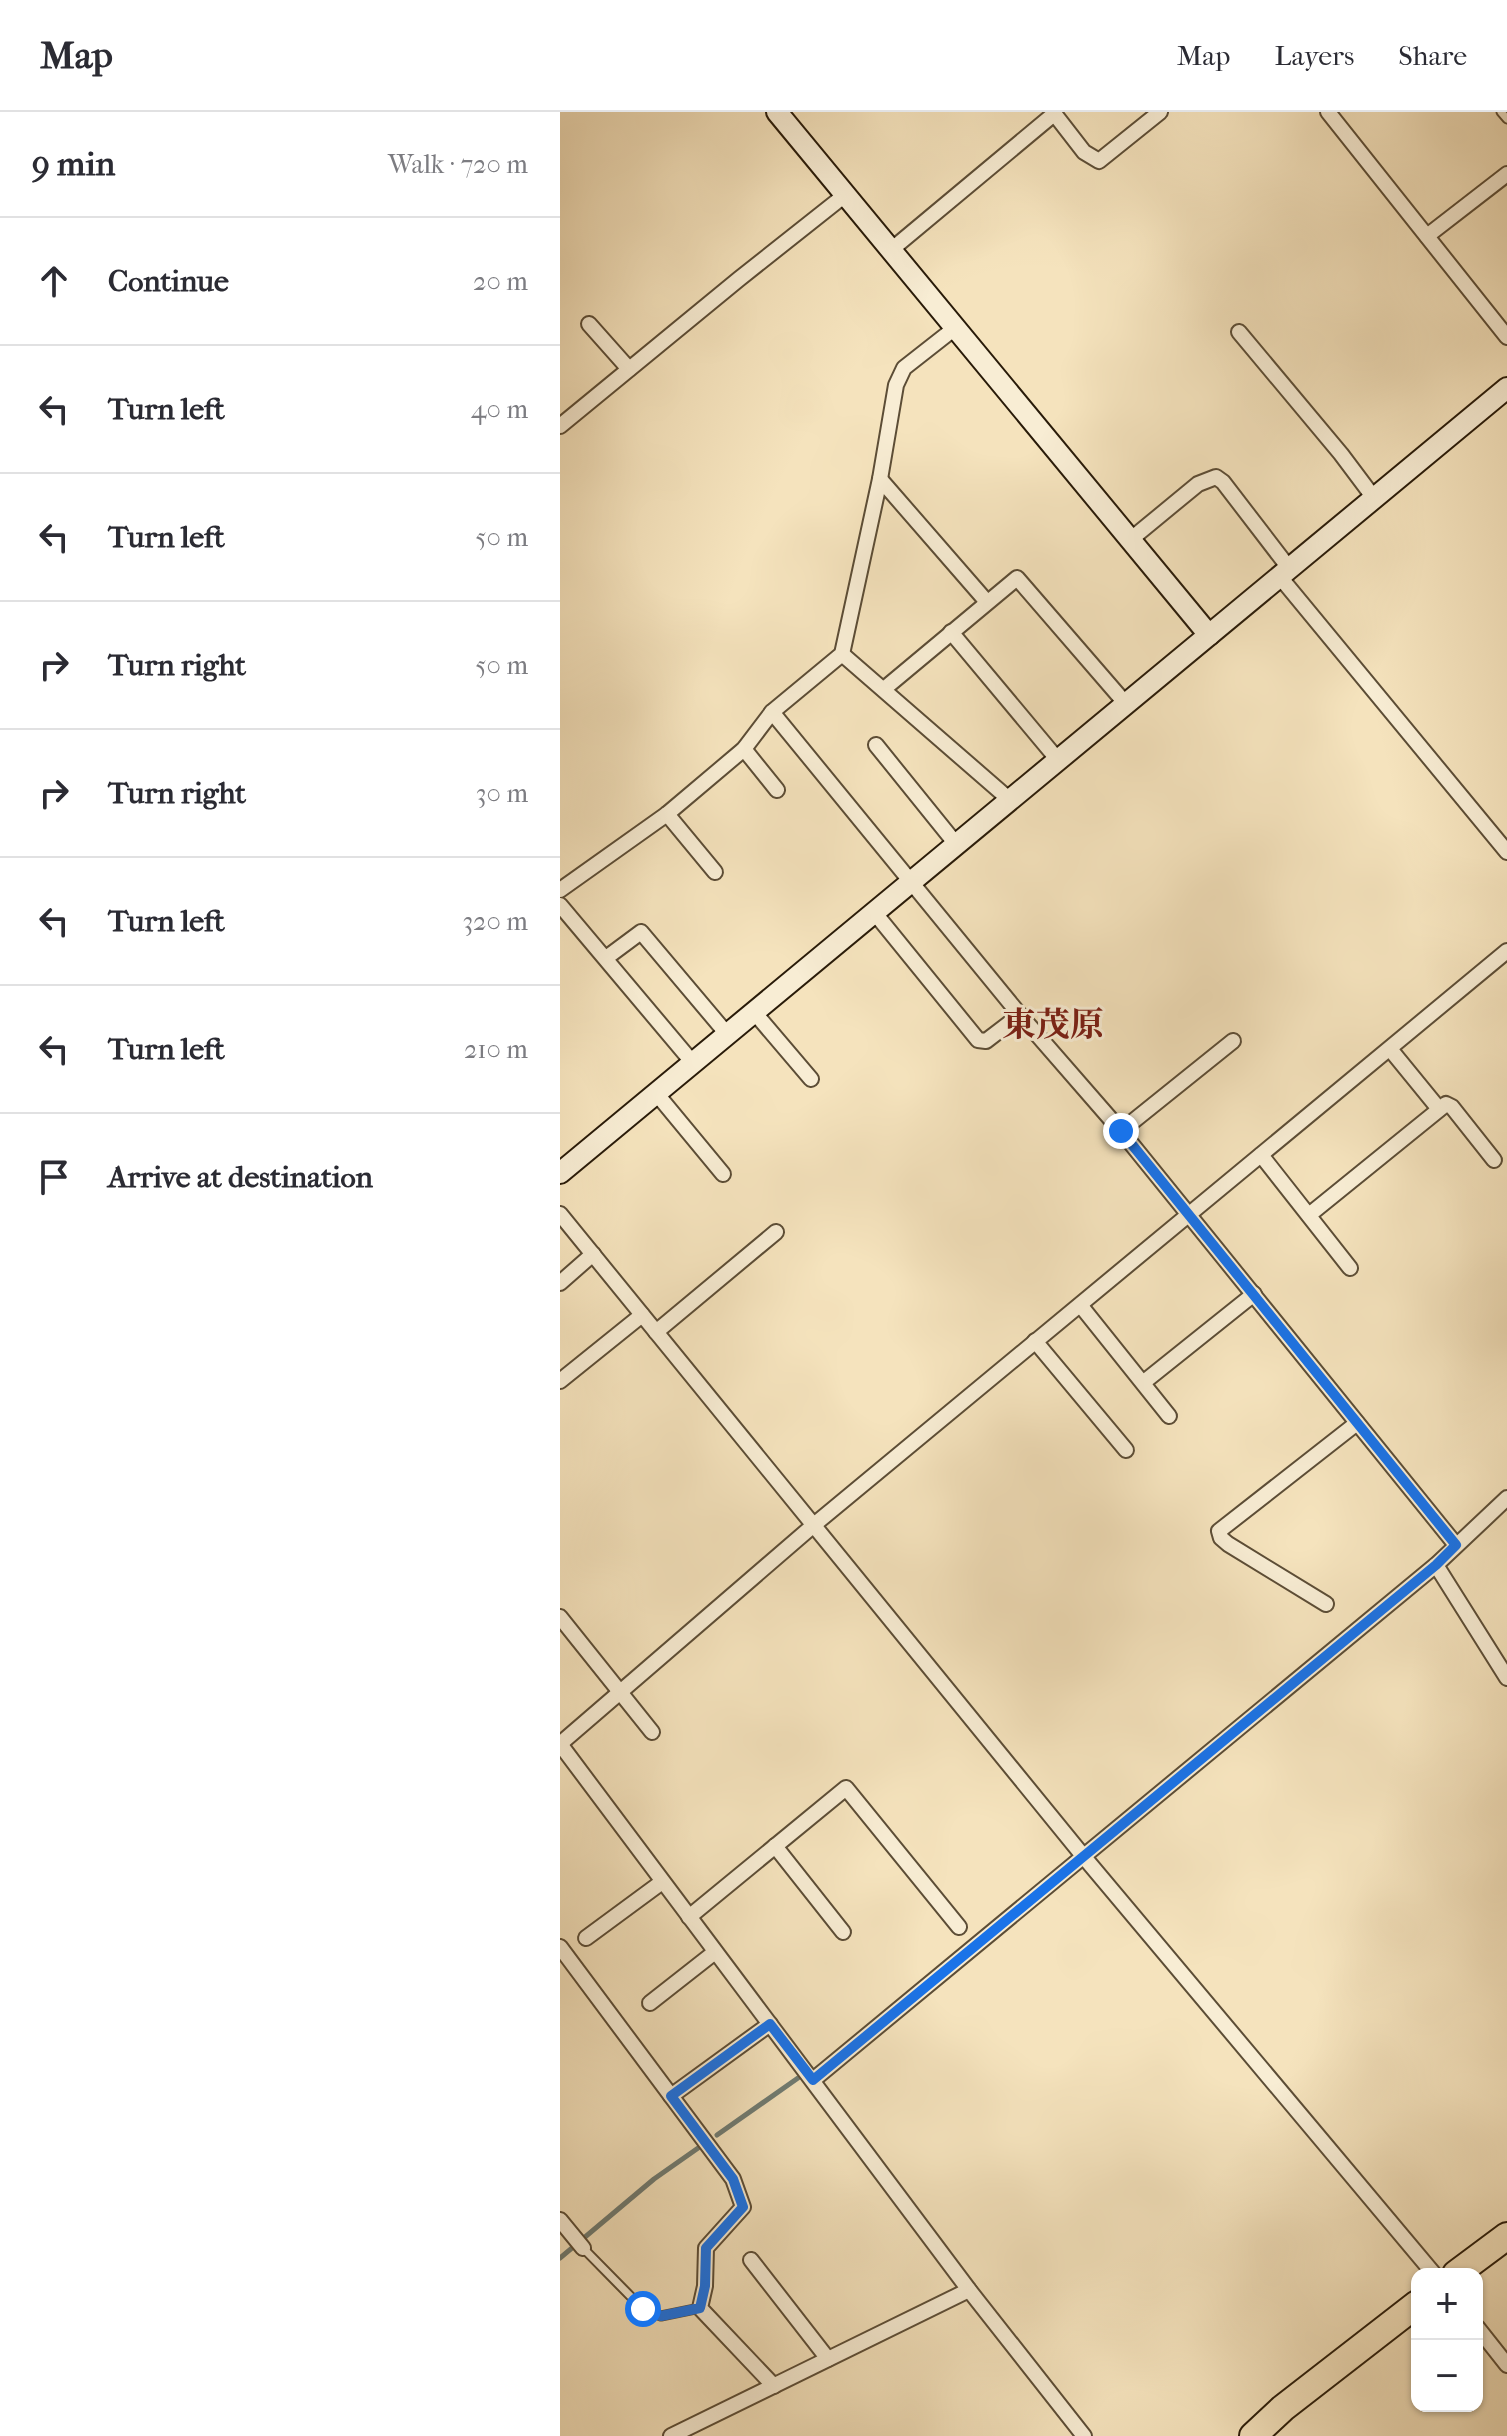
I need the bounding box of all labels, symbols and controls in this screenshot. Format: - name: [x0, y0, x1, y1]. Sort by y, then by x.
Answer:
- text: Map: [40, 33, 113, 78]
- text: Map: [1177, 39, 1230, 72]
- text: Layers: [1274, 39, 1354, 72]
- text: Share: [1398, 39, 1467, 72]
- text: 9 min: [32, 144, 115, 184]
- text: Walk · 720 m: [388, 149, 528, 180]
- icon: ahead: [32, 259, 76, 303]
- text: Continue: [108, 264, 229, 299]
- text: 20 m: [473, 266, 528, 297]
- icon: left: [32, 387, 76, 431]
- text: Turn left: [108, 392, 225, 427]
- text: 40 m: [471, 394, 528, 425]
- icon: left: [32, 515, 76, 559]
- text: Turn left: [108, 520, 225, 555]
- text: 50 m: [475, 522, 528, 553]
- icon: right: [32, 643, 76, 687]
- text: Turn right: [108, 648, 246, 683]
- text: 50 m: [475, 650, 528, 681]
- icon: right: [32, 771, 76, 815]
- text: Turn right: [108, 776, 246, 811]
- text: 30 m: [476, 778, 528, 809]
- icon: left: [32, 899, 76, 943]
- text: Turn left: [108, 904, 225, 939]
- text: 320 m: [462, 906, 528, 937]
- district label: 東茂原: [1002, 1005, 1104, 1045]
- icon: left: [32, 1027, 76, 1071]
- text: Turn left: [108, 1032, 225, 1067]
- text: 210 m: [464, 1034, 528, 1065]
- route end: [1103, 1113, 1139, 1149]
- icon: arrive: [32, 1155, 76, 1199]
- text: Arrive at destination: [108, 1160, 373, 1195]
- map controls: [1411, 2268, 1483, 2412]
- button: +: [1411, 2268, 1483, 2340]
- route start: [625, 2291, 661, 2327]
- button: −: [1411, 2340, 1483, 2412]

